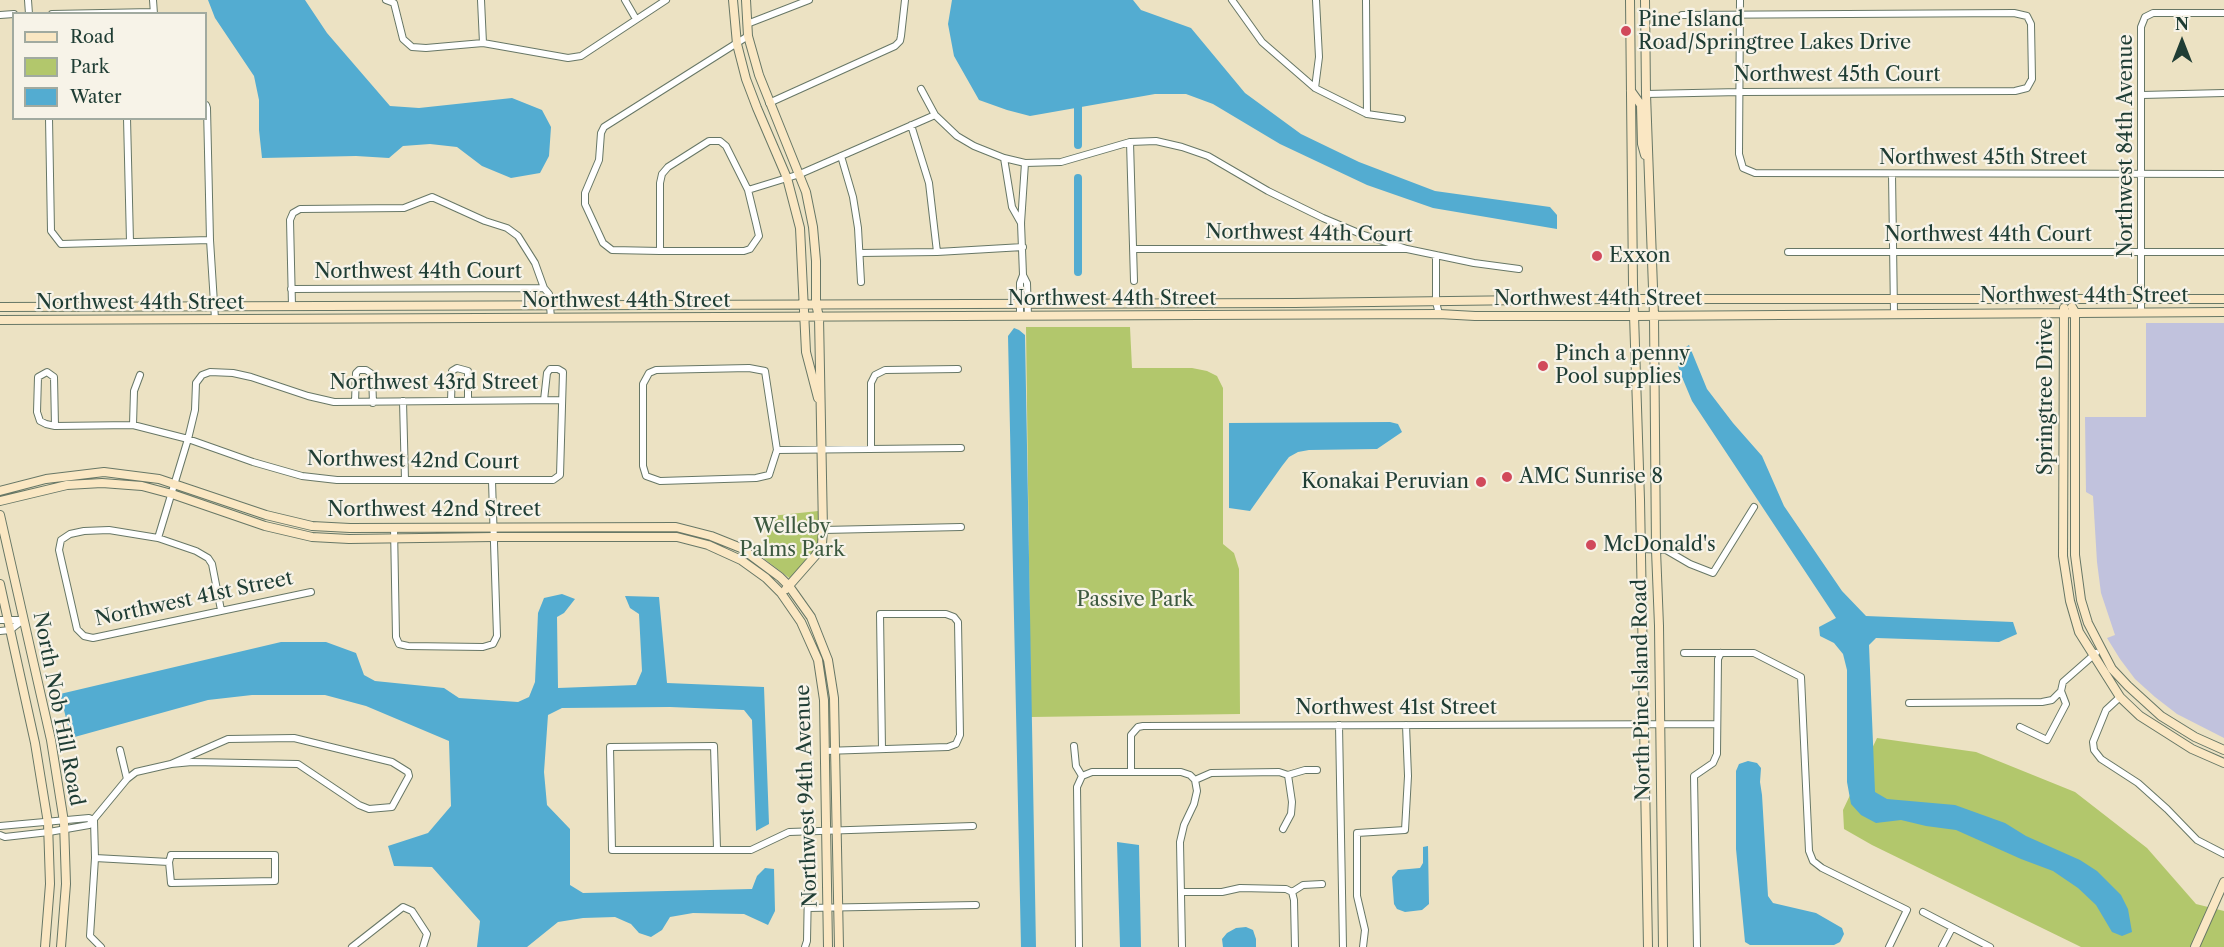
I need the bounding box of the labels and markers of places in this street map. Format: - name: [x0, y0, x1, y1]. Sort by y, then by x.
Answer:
- place label: Pine Island Road/Springtree Lakes Drive: [1638, 8, 1911, 55]
- marker: Pine Island Road/Springtree Lakes Drive: [1619, 24, 1633, 38]
- place label: Exxon: [1609, 244, 1670, 268]
- marker: Exxon: [1590, 249, 1604, 263]
- place label: Pinch a penny Pool supplies: [1555, 342, 1690, 389]
- marker: Pinch a penny Pool supplies: [1536, 359, 1550, 373]
- place label: AMC Sunrise 8: [1519, 465, 1663, 489]
- place label: Konakai Peruvian: [1301, 470, 1469, 494]
- marker: AMC Sunrise 8: [1500, 470, 1514, 484]
- marker: Konakai Peruvian: [1474, 475, 1488, 489]
- place label: McDonald's: [1603, 533, 1716, 557]
- marker: McDonald's: [1584, 538, 1598, 552]

